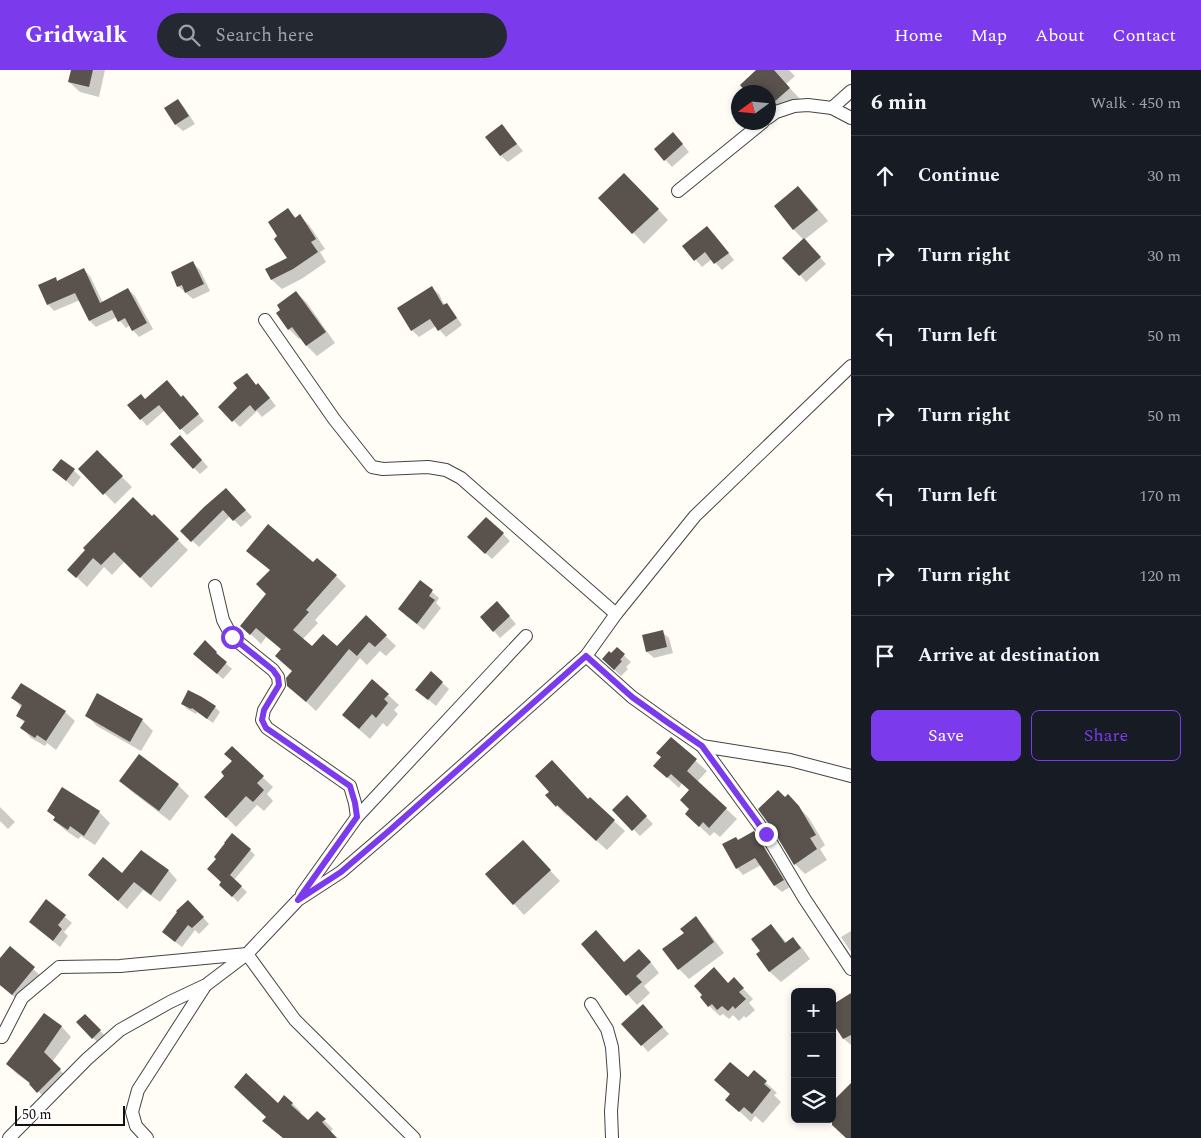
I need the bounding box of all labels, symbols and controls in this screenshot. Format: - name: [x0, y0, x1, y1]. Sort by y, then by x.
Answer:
- search box: [157, 13, 507, 58]
- text: Gridwalk: [25, 17, 127, 53]
- icon: search: [175, 21, 203, 49]
- text: Search here: [215, 21, 314, 50]
- text: Home: [894, 22, 943, 49]
- text: Map: [971, 22, 1007, 49]
- text: About: [1035, 22, 1085, 49]
- text: Contact: [1113, 22, 1176, 49]
- north arrow: [731, 85, 776, 130]
- text: 6 min: [871, 87, 927, 119]
- text: Walk · 450 m: [1090, 91, 1181, 115]
- text: Continue: [918, 161, 1000, 190]
- icon: ahead: [871, 162, 899, 190]
- text: 30 m: [1147, 164, 1181, 188]
- text: Turn right: [918, 241, 1011, 270]
- icon: right: [871, 242, 899, 270]
- text: 30 m: [1147, 244, 1181, 268]
- text: Turn left: [918, 321, 997, 350]
- icon: left: [871, 322, 899, 350]
- text: 50 m: [1147, 324, 1181, 348]
- text: Turn right: [918, 401, 1011, 430]
- icon: right: [871, 402, 899, 430]
- text: 50 m: [1147, 404, 1181, 428]
- text: Turn left: [918, 481, 997, 510]
- icon: left: [871, 482, 899, 510]
- text: 170 m: [1139, 484, 1181, 508]
- text: Turn right: [918, 561, 1011, 590]
- icon: right: [871, 562, 899, 590]
- text: 120 m: [1139, 564, 1181, 588]
- route start: [221, 626, 244, 649]
- text: Arrive at destination: [918, 641, 1100, 670]
- icon: arrive: [871, 642, 899, 670]
- button: Save: [871, 710, 1021, 761]
- button: Share: [1031, 710, 1181, 761]
- route end: [755, 823, 778, 846]
- map controls: [791, 988, 836, 1123]
- button: +: [791, 988, 836, 1033]
- button: −: [791, 1033, 836, 1078]
- button: layers: [791, 1078, 836, 1123]
- scale bar: [15, 1103, 125, 1126]
- text: 50 m: [22, 1104, 52, 1125]

